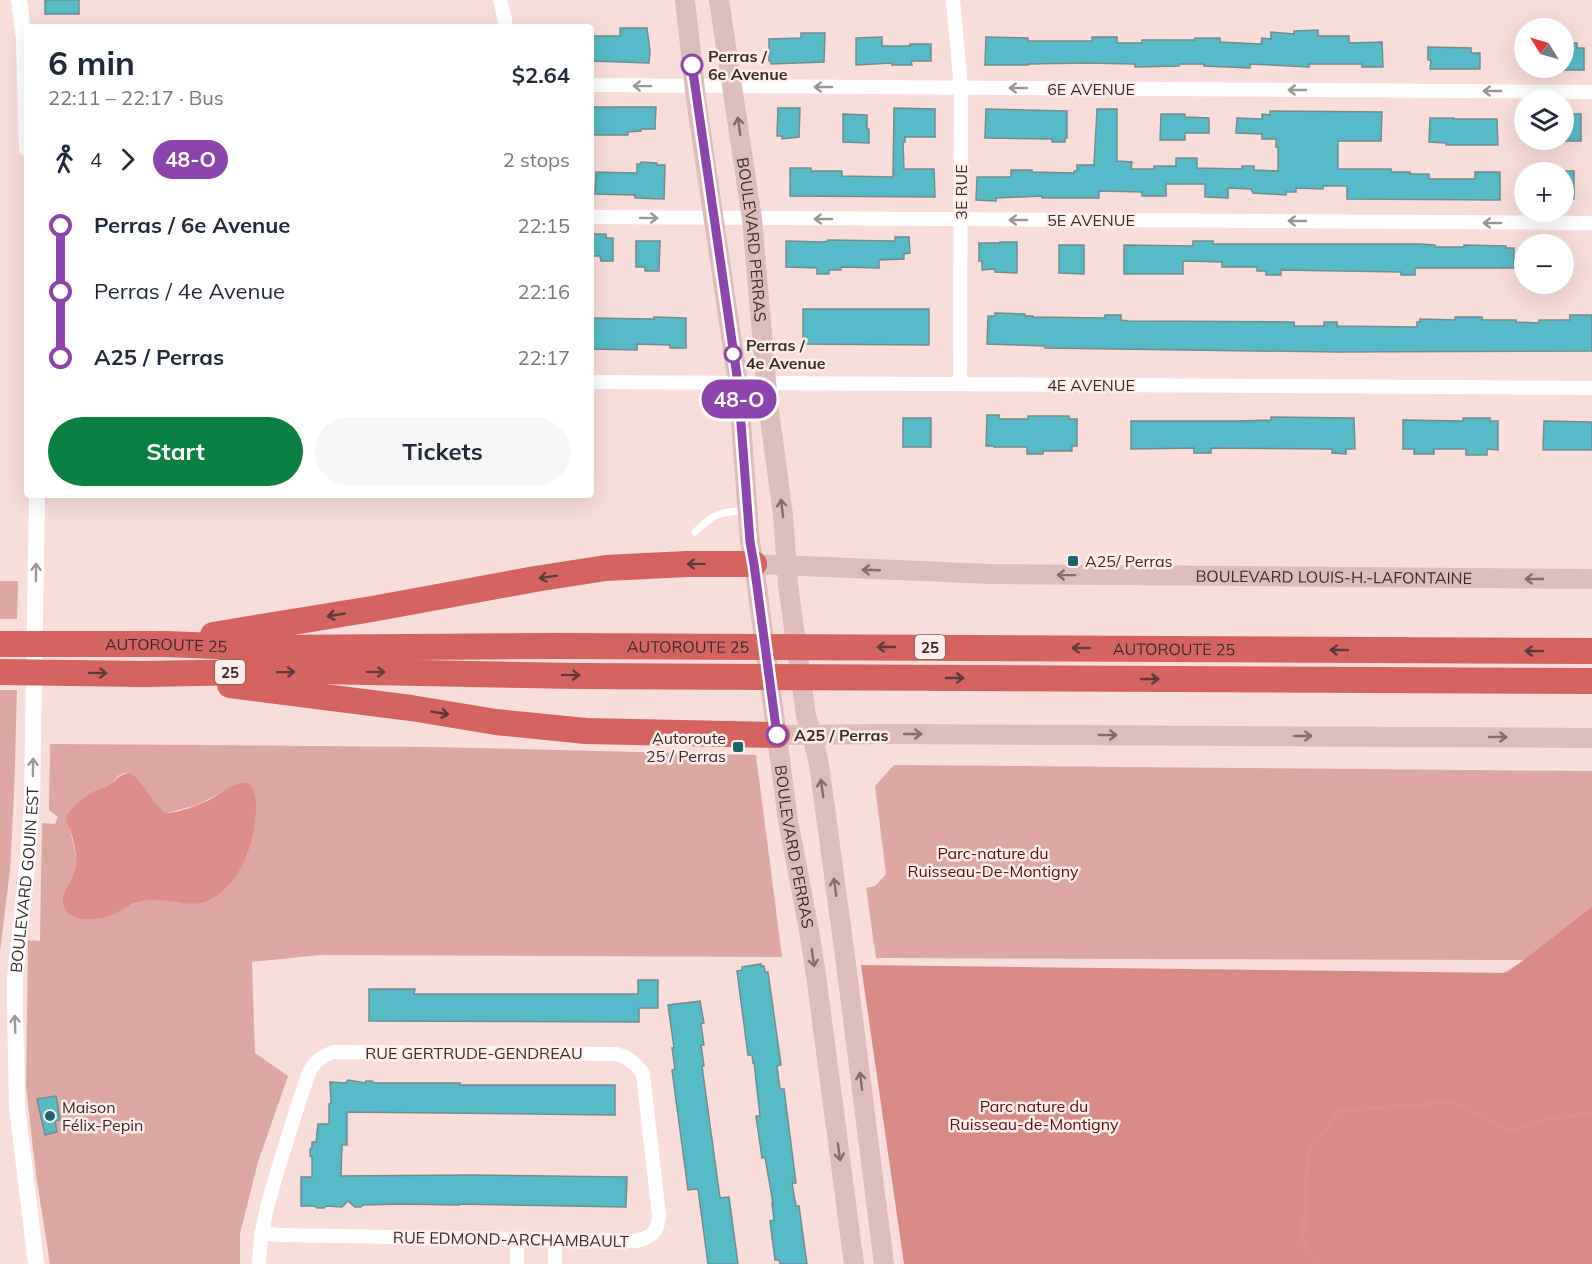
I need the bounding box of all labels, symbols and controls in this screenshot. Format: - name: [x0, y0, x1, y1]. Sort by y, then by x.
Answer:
- north arrow: [1514, 18, 1574, 78]
- map controls: [1514, 18, 1574, 294]
- text: 6 min: [48, 42, 135, 83]
- place label: Perras / 6e Avenue: [708, 46, 788, 84]
- marker: Perras / 6e Avenue: [681, 54, 703, 76]
- text: $2.64: [512, 61, 570, 89]
- street label: 6E AVENUE: [1047, 79, 1135, 99]
- one-way arrow: [633, 80, 653, 92]
- one-way arrow: [813, 81, 833, 93]
- one-way arrow: [1008, 82, 1028, 94]
- one-way arrow: [1287, 84, 1307, 96]
- text: 22:11 – 22:17 · Bus: [48, 85, 224, 110]
- one-way arrow: [1482, 85, 1502, 97]
- button: layers: [1514, 90, 1574, 150]
- one-way arrow: [733, 117, 744, 137]
- icon: walk: [48, 143, 81, 176]
- icon: forward: [111, 143, 144, 176]
- text: 48-O: [165, 146, 216, 172]
- text: 4: [90, 147, 102, 172]
- text: 2 stops: [503, 147, 570, 172]
- street label: BOULEVARD PERRAS: [733, 156, 771, 323]
- button: +: [1514, 162, 1574, 222]
- street label: 3E RUE: [951, 164, 971, 220]
- street label: 5E AVENUE: [1047, 210, 1135, 230]
- text: Perras / 6e Avenue: [94, 211, 290, 239]
- one-way arrow: [639, 212, 659, 223]
- text: 22:15: [517, 213, 570, 238]
- one-way arrow: [813, 213, 833, 225]
- one-way arrow: [1008, 214, 1028, 226]
- one-way arrow: [1287, 216, 1307, 227]
- one-way arrow: [1482, 217, 1502, 229]
- button: −: [1514, 234, 1574, 294]
- text: Perras / 4e Avenue: [94, 277, 285, 305]
- text: 22:16: [517, 279, 570, 304]
- place label: Perras / 4e Avenue: [746, 335, 826, 373]
- text: A25 / Perras: [94, 343, 224, 371]
- text: 22:17: [517, 345, 570, 370]
- marker: Perras / 4e Avenue: [724, 345, 742, 363]
- street label: 4E AVENUE: [1047, 375, 1135, 395]
- line badge: 48-O: [697, 380, 781, 418]
- text: 48-O: [714, 386, 764, 412]
- button: Start: [48, 417, 303, 486]
- button: Tickets: [315, 417, 570, 486]
- one-way arrow: [776, 498, 787, 518]
- place label: A25/ Perras: [1085, 551, 1173, 571]
- marker: A25/ Perras: [1066, 554, 1080, 568]
- one-way arrow: [686, 558, 706, 569]
- one-way arrow: [30, 563, 42, 583]
- one-way arrow: [861, 564, 881, 575]
- street label: BOULEVARD LOUIS-H.-LAFONTAINE: [1195, 566, 1472, 588]
- one-way arrow: [1056, 569, 1076, 581]
- one-way arrow: [539, 572, 559, 583]
- one-way arrow: [1524, 573, 1544, 584]
- one-way arrow: [326, 610, 346, 621]
- street label: AUTOROUTE 25: [105, 634, 227, 656]
- road number: 25: [915, 635, 945, 659]
- street label: AUTOROUTE 25: [627, 636, 749, 657]
- street label: AUTOROUTE 25: [1113, 639, 1235, 659]
- one-way arrow: [876, 641, 896, 653]
- one-way arrow: [1071, 642, 1091, 654]
- one-way arrow: [1329, 644, 1349, 656]
- one-way arrow: [1524, 645, 1544, 657]
- road number: 25: [215, 660, 245, 684]
- one-way arrow: [275, 666, 295, 678]
- one-way arrow: [365, 666, 385, 678]
- one-way arrow: [88, 667, 108, 679]
- one-way arrow: [560, 670, 580, 681]
- one-way arrow: [944, 672, 964, 684]
- one-way arrow: [1139, 673, 1159, 685]
- one-way arrow: [429, 708, 449, 719]
- marker: A25 / Perras: [766, 724, 788, 746]
- place label: A25 / Perras: [794, 725, 888, 745]
- place label: Autoroute 25 / Perras: [646, 728, 726, 766]
- one-way arrow: [902, 728, 922, 740]
- one-way arrow: [1097, 729, 1117, 741]
- one-way arrow: [1292, 730, 1312, 742]
- one-way arrow: [1487, 731, 1507, 743]
- marker: Autoroute 25 / Perras: [731, 740, 745, 754]
- one-way arrow: [27, 758, 38, 778]
- street label: BOULEVARD PERRAS: [771, 764, 818, 930]
- one-way arrow: [816, 779, 827, 799]
- street label: BOULEVARD GOUIN EST: [6, 786, 42, 974]
- park label: Parc-nature du Ruisseau-De-Montigny: [907, 843, 1079, 881]
- one-way arrow: [830, 877, 841, 897]
- one-way arrow: [808, 948, 819, 968]
- one-way arrow: [9, 1015, 21, 1035]
- street label: RUE GERTRUDE-GENDREAU: [365, 1043, 583, 1063]
- one-way arrow: [855, 1072, 866, 1091]
- park label: Parc nature du Ruisseau-de-Montigny: [949, 1096, 1119, 1134]
- place label: Maison Félix-Pepin: [62, 1097, 143, 1135]
- marker: Maison Félix-Pepin: [43, 1109, 57, 1123]
- one-way arrow: [834, 1141, 845, 1161]
- street label: RUE EDMOND-ARCHAMBAULT: [393, 1227, 630, 1251]

